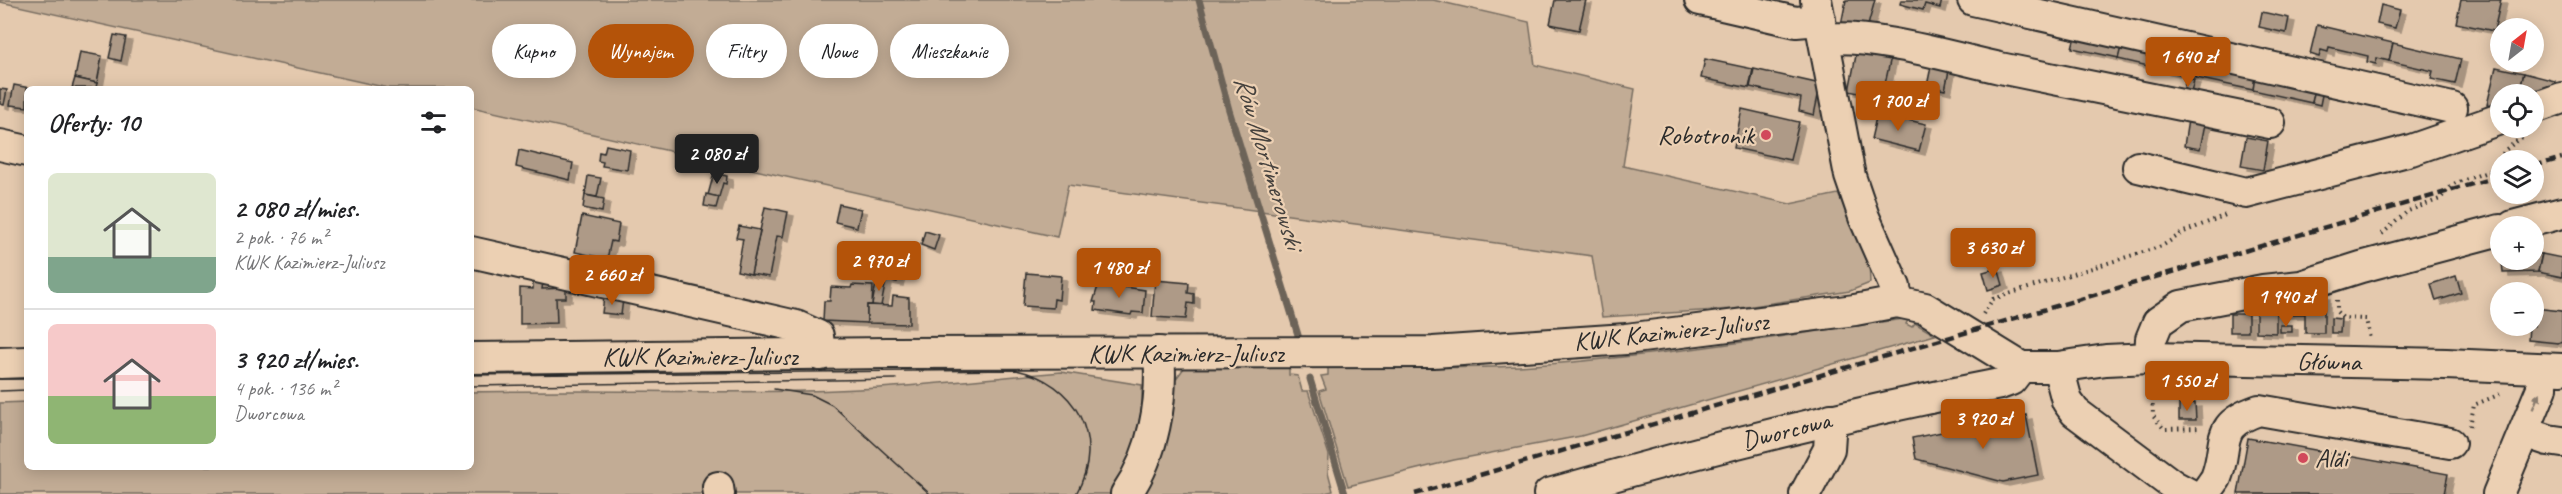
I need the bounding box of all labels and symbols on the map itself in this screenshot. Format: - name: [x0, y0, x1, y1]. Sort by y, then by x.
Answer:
- north arrow: [2490, 18, 2544, 72]
- pin: 1 640 zł: [2126, 37, 2250, 88]
- water label: Rów Mortimerowski: [1227, 72, 1313, 258]
- pin: 1 700 zł: [1836, 81, 1960, 132]
- place label: Robotronik: [1657, 119, 1755, 152]
- marker: Robotronik: [1759, 128, 1773, 142]
- pin: 2 080 zł: [655, 134, 779, 185]
- pin: 3 630 zł: [1931, 228, 2055, 279]
- pin: 2 970 zł: [817, 241, 941, 292]
- pin: 1 480 zł: [1057, 248, 1181, 299]
- pin: 2 660 zł: [550, 255, 674, 306]
- pin: 1 940 zł: [2224, 277, 2348, 328]
- street label: KWK Kazimierz-Juliusz: [1572, 305, 1772, 358]
- street label: KWK Kazimierz-Juliusz: [1088, 337, 1286, 370]
- street label: KWK Kazimierz-Juliusz: [602, 340, 800, 373]
- street label: Główna: [2297, 344, 2363, 379]
- pin: 1 550 zł: [2125, 361, 2249, 412]
- one-way arrow: [2532, 392, 2541, 410]
- pin: 3 920 zł: [1921, 399, 2045, 450]
- street label: Dworcowa: [1738, 403, 1836, 457]
- place label: Aldi: [2315, 442, 2351, 475]
- marker: Aldi: [2296, 451, 2310, 465]

